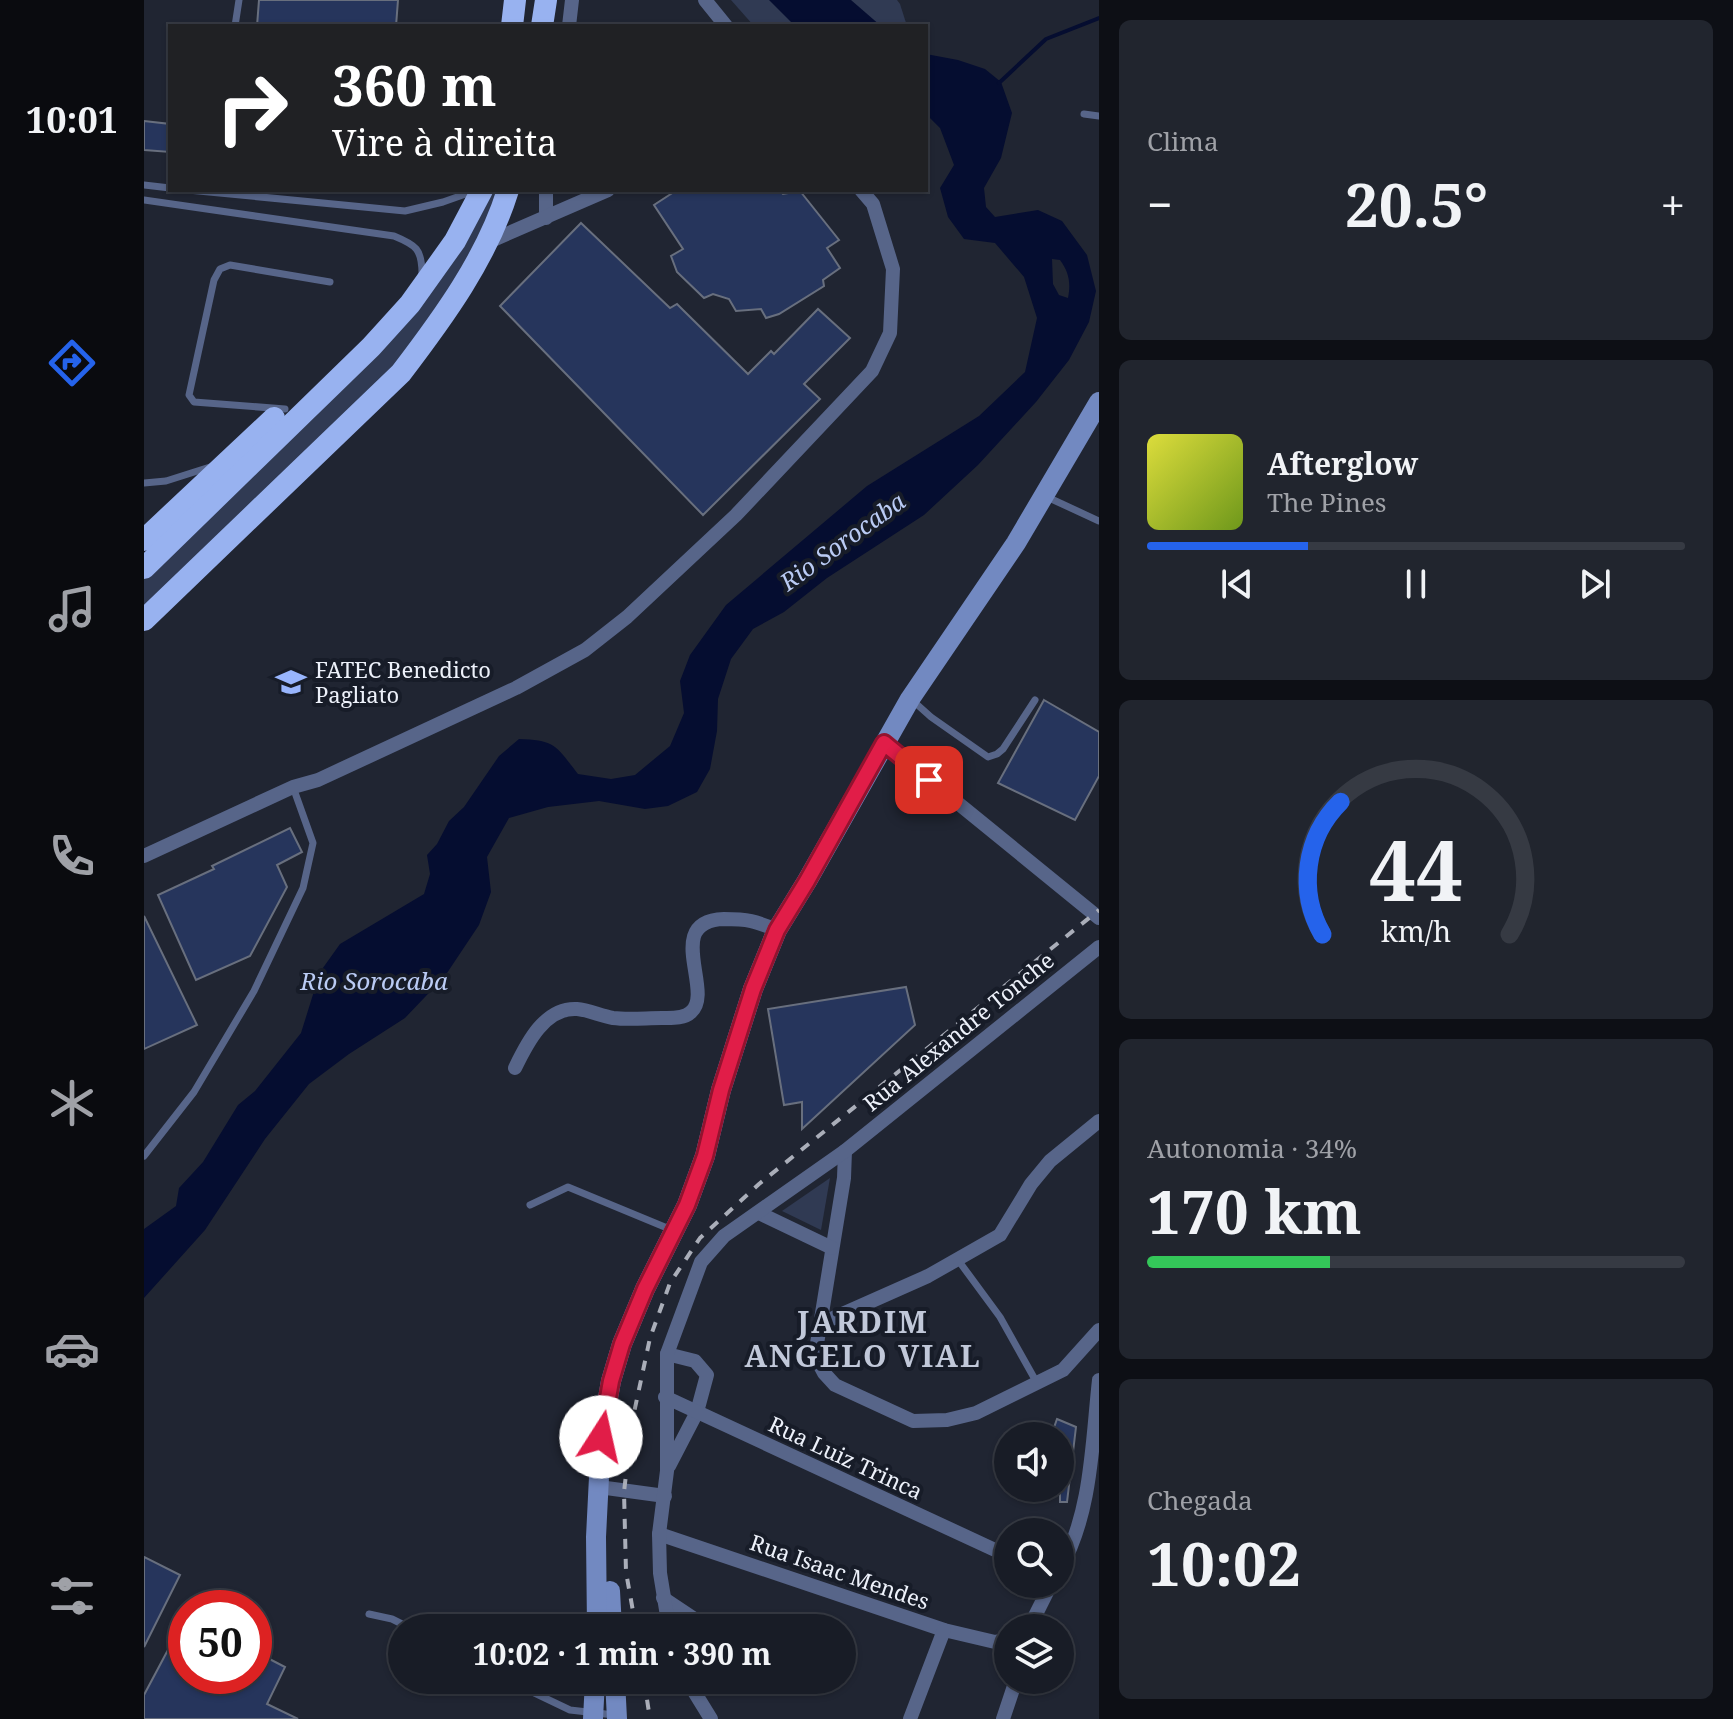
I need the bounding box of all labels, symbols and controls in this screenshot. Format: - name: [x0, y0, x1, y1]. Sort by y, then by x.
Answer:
- text: 360 m: [332, 46, 497, 122]
- icon: right: [200, 56, 304, 160]
- text: 10:01: [26, 95, 118, 144]
- text: Vire à direita: [332, 118, 557, 167]
- text: Clima: [1147, 123, 1219, 159]
- text: 20.5°: [1345, 163, 1488, 245]
- text: −: [1147, 174, 1172, 234]
- text: +: [1660, 174, 1685, 234]
- icon: directions: [44, 335, 100, 391]
- text: Afterglow: [1267, 443, 1418, 484]
- water label: Rio Sorocaba: [772, 484, 911, 598]
- text: The Pines: [1267, 484, 1387, 520]
- icon: previous: [1215, 562, 1259, 606]
- icon: pause: [1394, 562, 1438, 606]
- icon: next: [1573, 562, 1617, 606]
- icon: music: [44, 581, 100, 637]
- place label: FATEC Benedicto Pagliato: [315, 654, 491, 709]
- school or university icon: FATEC Benedicto Pagliato: [274, 665, 308, 699]
- pin: [895, 746, 963, 814]
- icon: arrive: [907, 758, 951, 802]
- text: 44: [1369, 812, 1463, 925]
- icon: phone: [44, 828, 100, 884]
- text: km/h: [1381, 912, 1451, 951]
- street label: Rua Alexandre Tonche: [856, 945, 1060, 1117]
- water label: Rio Sorocaba: [299, 964, 448, 997]
- icon: climate: [44, 1075, 100, 1131]
- text: Autonomia · 34%: [1147, 1130, 1357, 1166]
- text: 170 km: [1147, 1170, 1362, 1252]
- district label: JARDIM ANGELO VIAL: [744, 1301, 982, 1376]
- icon: car: [44, 1321, 100, 1377]
- position arrow: [559, 1395, 643, 1479]
- street label: Rua Luiz Trinca: [764, 1408, 928, 1506]
- map controls: [994, 1422, 1074, 1694]
- button: sound: [994, 1422, 1074, 1502]
- text: Chegada: [1147, 1482, 1253, 1518]
- button: search: [994, 1518, 1074, 1598]
- text: 10:02: [1147, 1522, 1301, 1604]
- street label: Rua Isaac Mendes: [746, 1526, 934, 1616]
- icon: filters: [44, 1568, 100, 1624]
- speed limit sign: 50: [168, 1590, 272, 1694]
- button: layers: [994, 1614, 1074, 1694]
- text: 10:02 · 1 min · 390 m: [473, 1633, 771, 1674]

